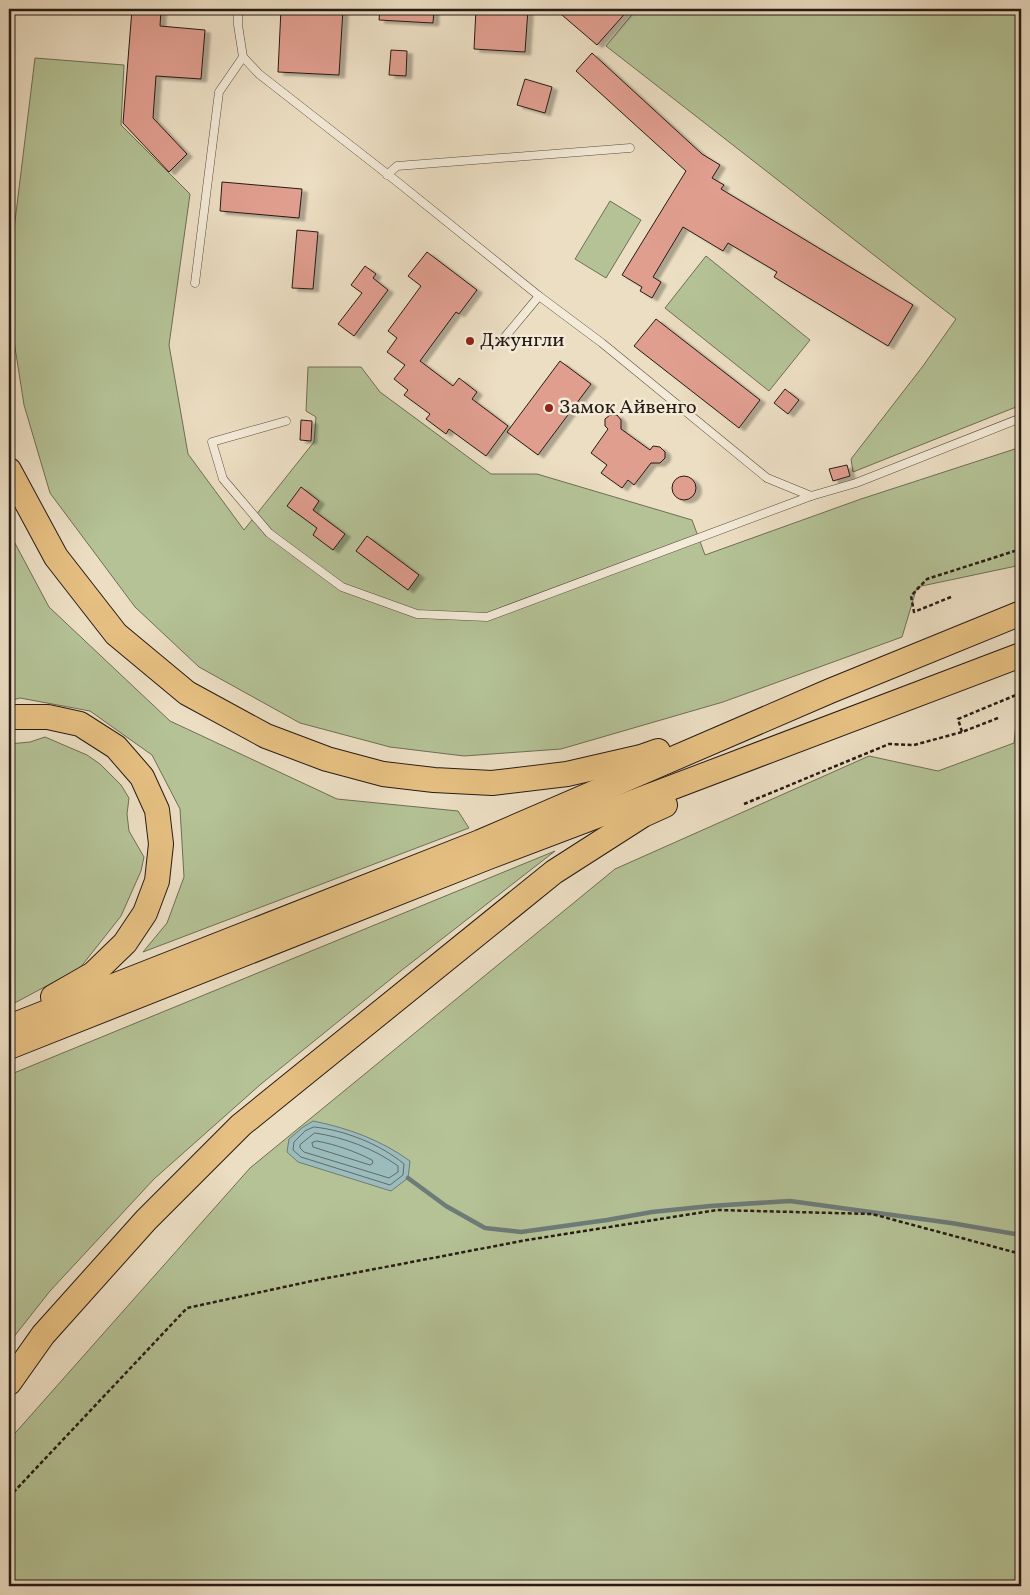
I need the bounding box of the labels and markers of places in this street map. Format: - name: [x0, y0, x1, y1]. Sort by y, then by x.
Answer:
- place label: Джунгли: [480, 327, 565, 355]
- marker: Джунгли: [464, 335, 476, 347]
- place label: Замок Айвенго: [559, 394, 697, 422]
- marker: Замок Айвенго: [543, 402, 555, 414]

